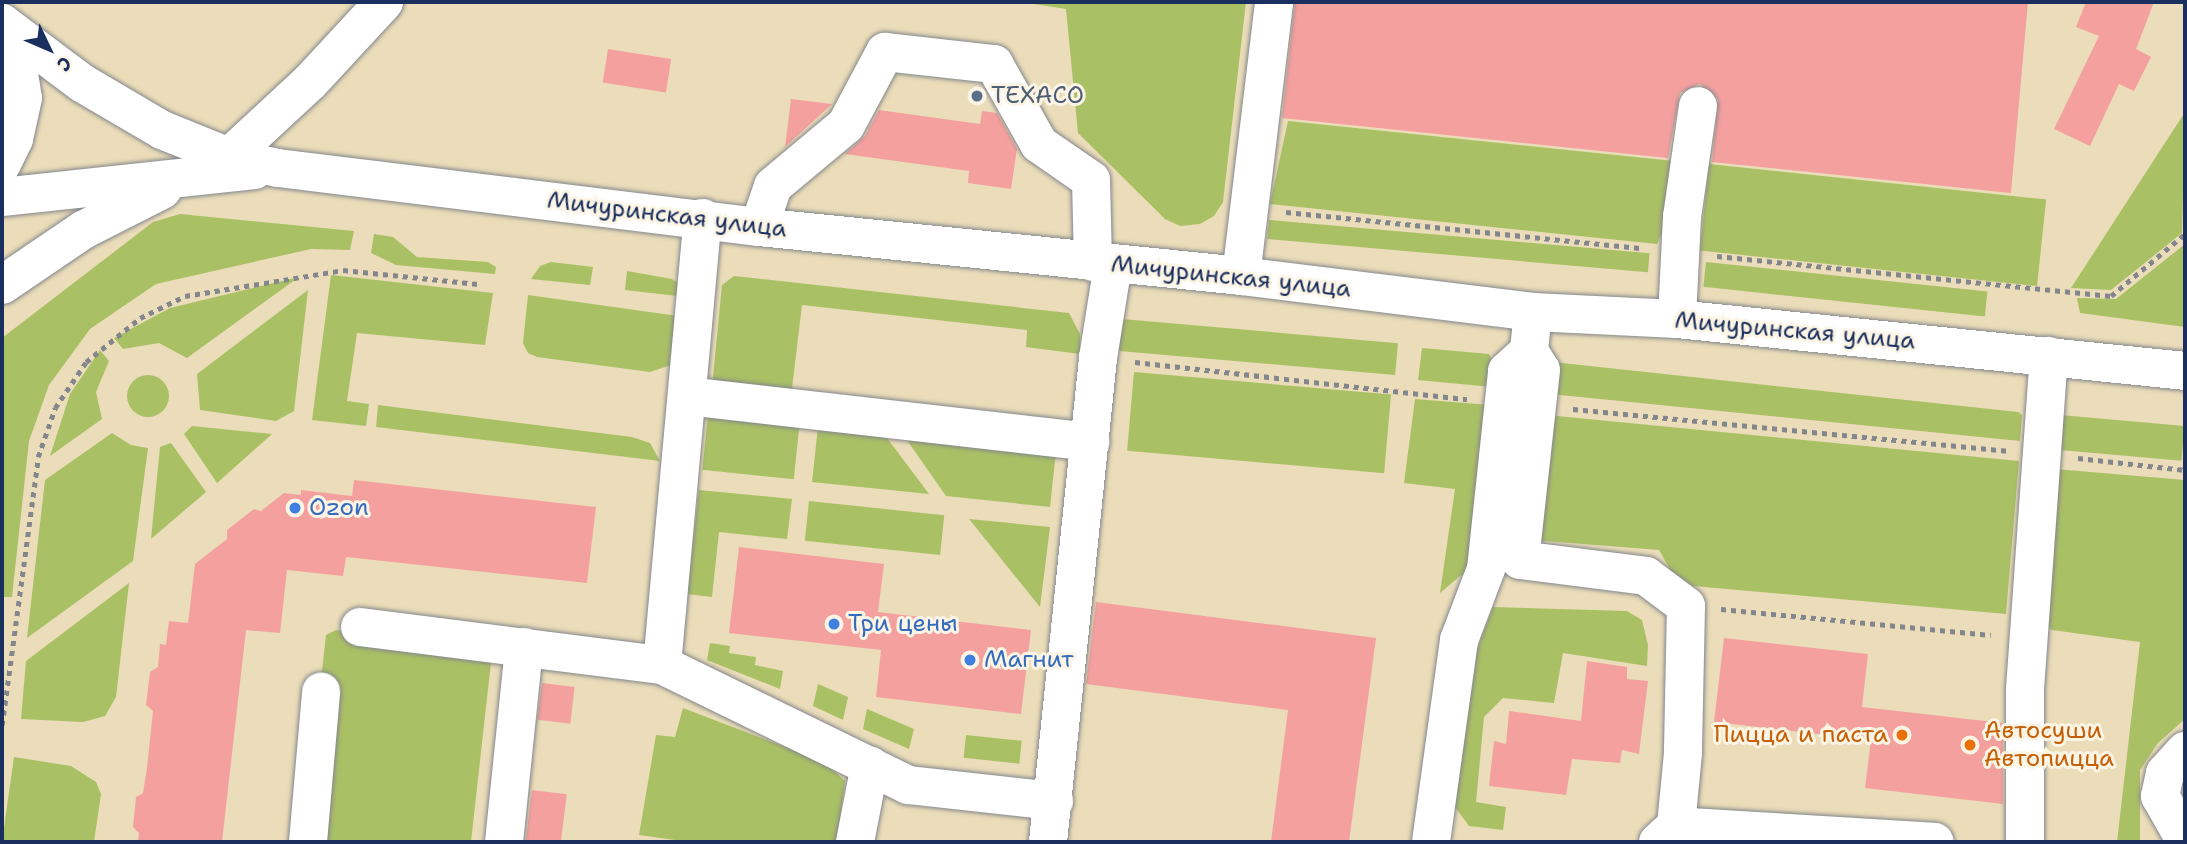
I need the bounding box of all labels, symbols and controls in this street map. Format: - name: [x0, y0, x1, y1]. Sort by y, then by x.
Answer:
- north arrow: [14, 14, 84, 84]
- text: С: [51, 51, 78, 77]
- place label: ТЕХАСО: [991, 82, 1084, 110]
- marker: ТЕХАСО: [969, 88, 985, 104]
- street label: Мичуринская улица: [546, 186, 788, 244]
- street label: Мичуринская улица: [1110, 250, 1352, 304]
- street label: Мичуринская улица: [1674, 306, 1916, 356]
- place label: Ozon: [309, 494, 369, 522]
- marker: Ozon: [287, 500, 303, 516]
- place label: Три цены: [848, 610, 958, 638]
- marker: Три цены: [826, 616, 842, 632]
- place label: Магнит: [984, 646, 1073, 674]
- marker: Магнит: [962, 652, 978, 668]
- place label: Автосуши Автопицца: [1984, 717, 2114, 773]
- place label: Пицца и паста: [1714, 721, 1888, 749]
- marker: Пицца и паста: [1894, 727, 1910, 743]
- marker: Автосуши Автопицца: [1962, 737, 1978, 753]

